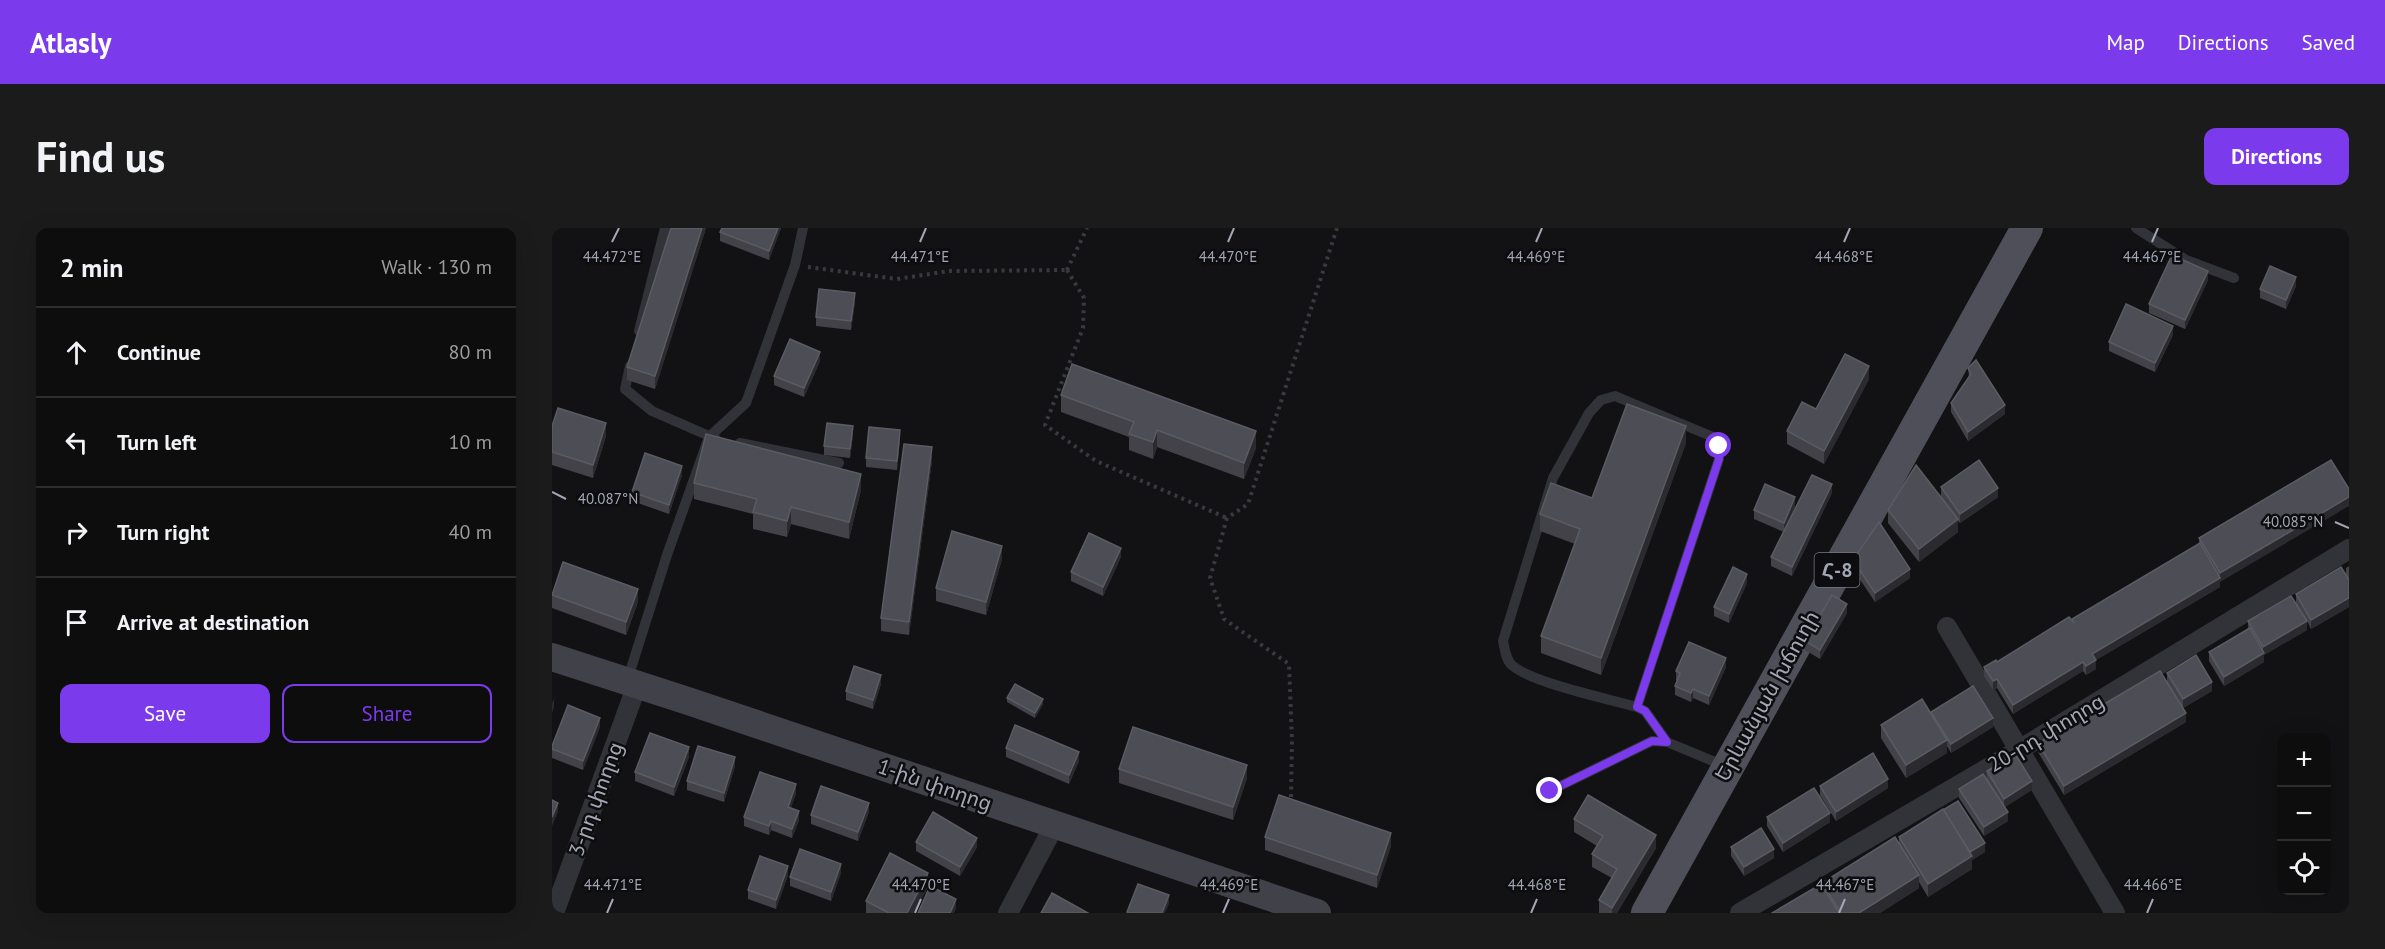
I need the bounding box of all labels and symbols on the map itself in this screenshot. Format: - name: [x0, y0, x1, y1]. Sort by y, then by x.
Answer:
- text: 44.472°E: [583, 247, 641, 266]
- text: 44.471°E: [891, 247, 949, 266]
- text: 44.470°E: [1199, 247, 1257, 266]
- text: 44.469°E: [1507, 247, 1565, 266]
- text: 44.468°E: [1815, 247, 1873, 266]
- text: 44.467°E: [2123, 247, 2181, 266]
- route start: [1705, 432, 1731, 458]
- text: 40.087°N: [578, 489, 638, 508]
- text: 40.085°N: [2263, 512, 2323, 531]
- road number: Հ-8: [1814, 553, 1860, 587]
- street label: Երևանյան խճուղի: [1708, 606, 1825, 786]
- street label: 20-րդ փողոց: [1983, 687, 2109, 778]
- street label: 3-րդ փողոց: [562, 738, 629, 860]
- street label: 1-ին փողոց: [875, 752, 996, 817]
- route end: [1536, 777, 1562, 803]
- text: 44.471°E: [584, 875, 642, 894]
- text: 44.470°E: [892, 875, 950, 894]
- text: 44.469°E: [1200, 875, 1258, 894]
- text: 44.468°E: [1508, 875, 1566, 894]
- text: 44.467°E: [1816, 875, 1874, 894]
- text: 44.466°E: [2124, 875, 2182, 894]

